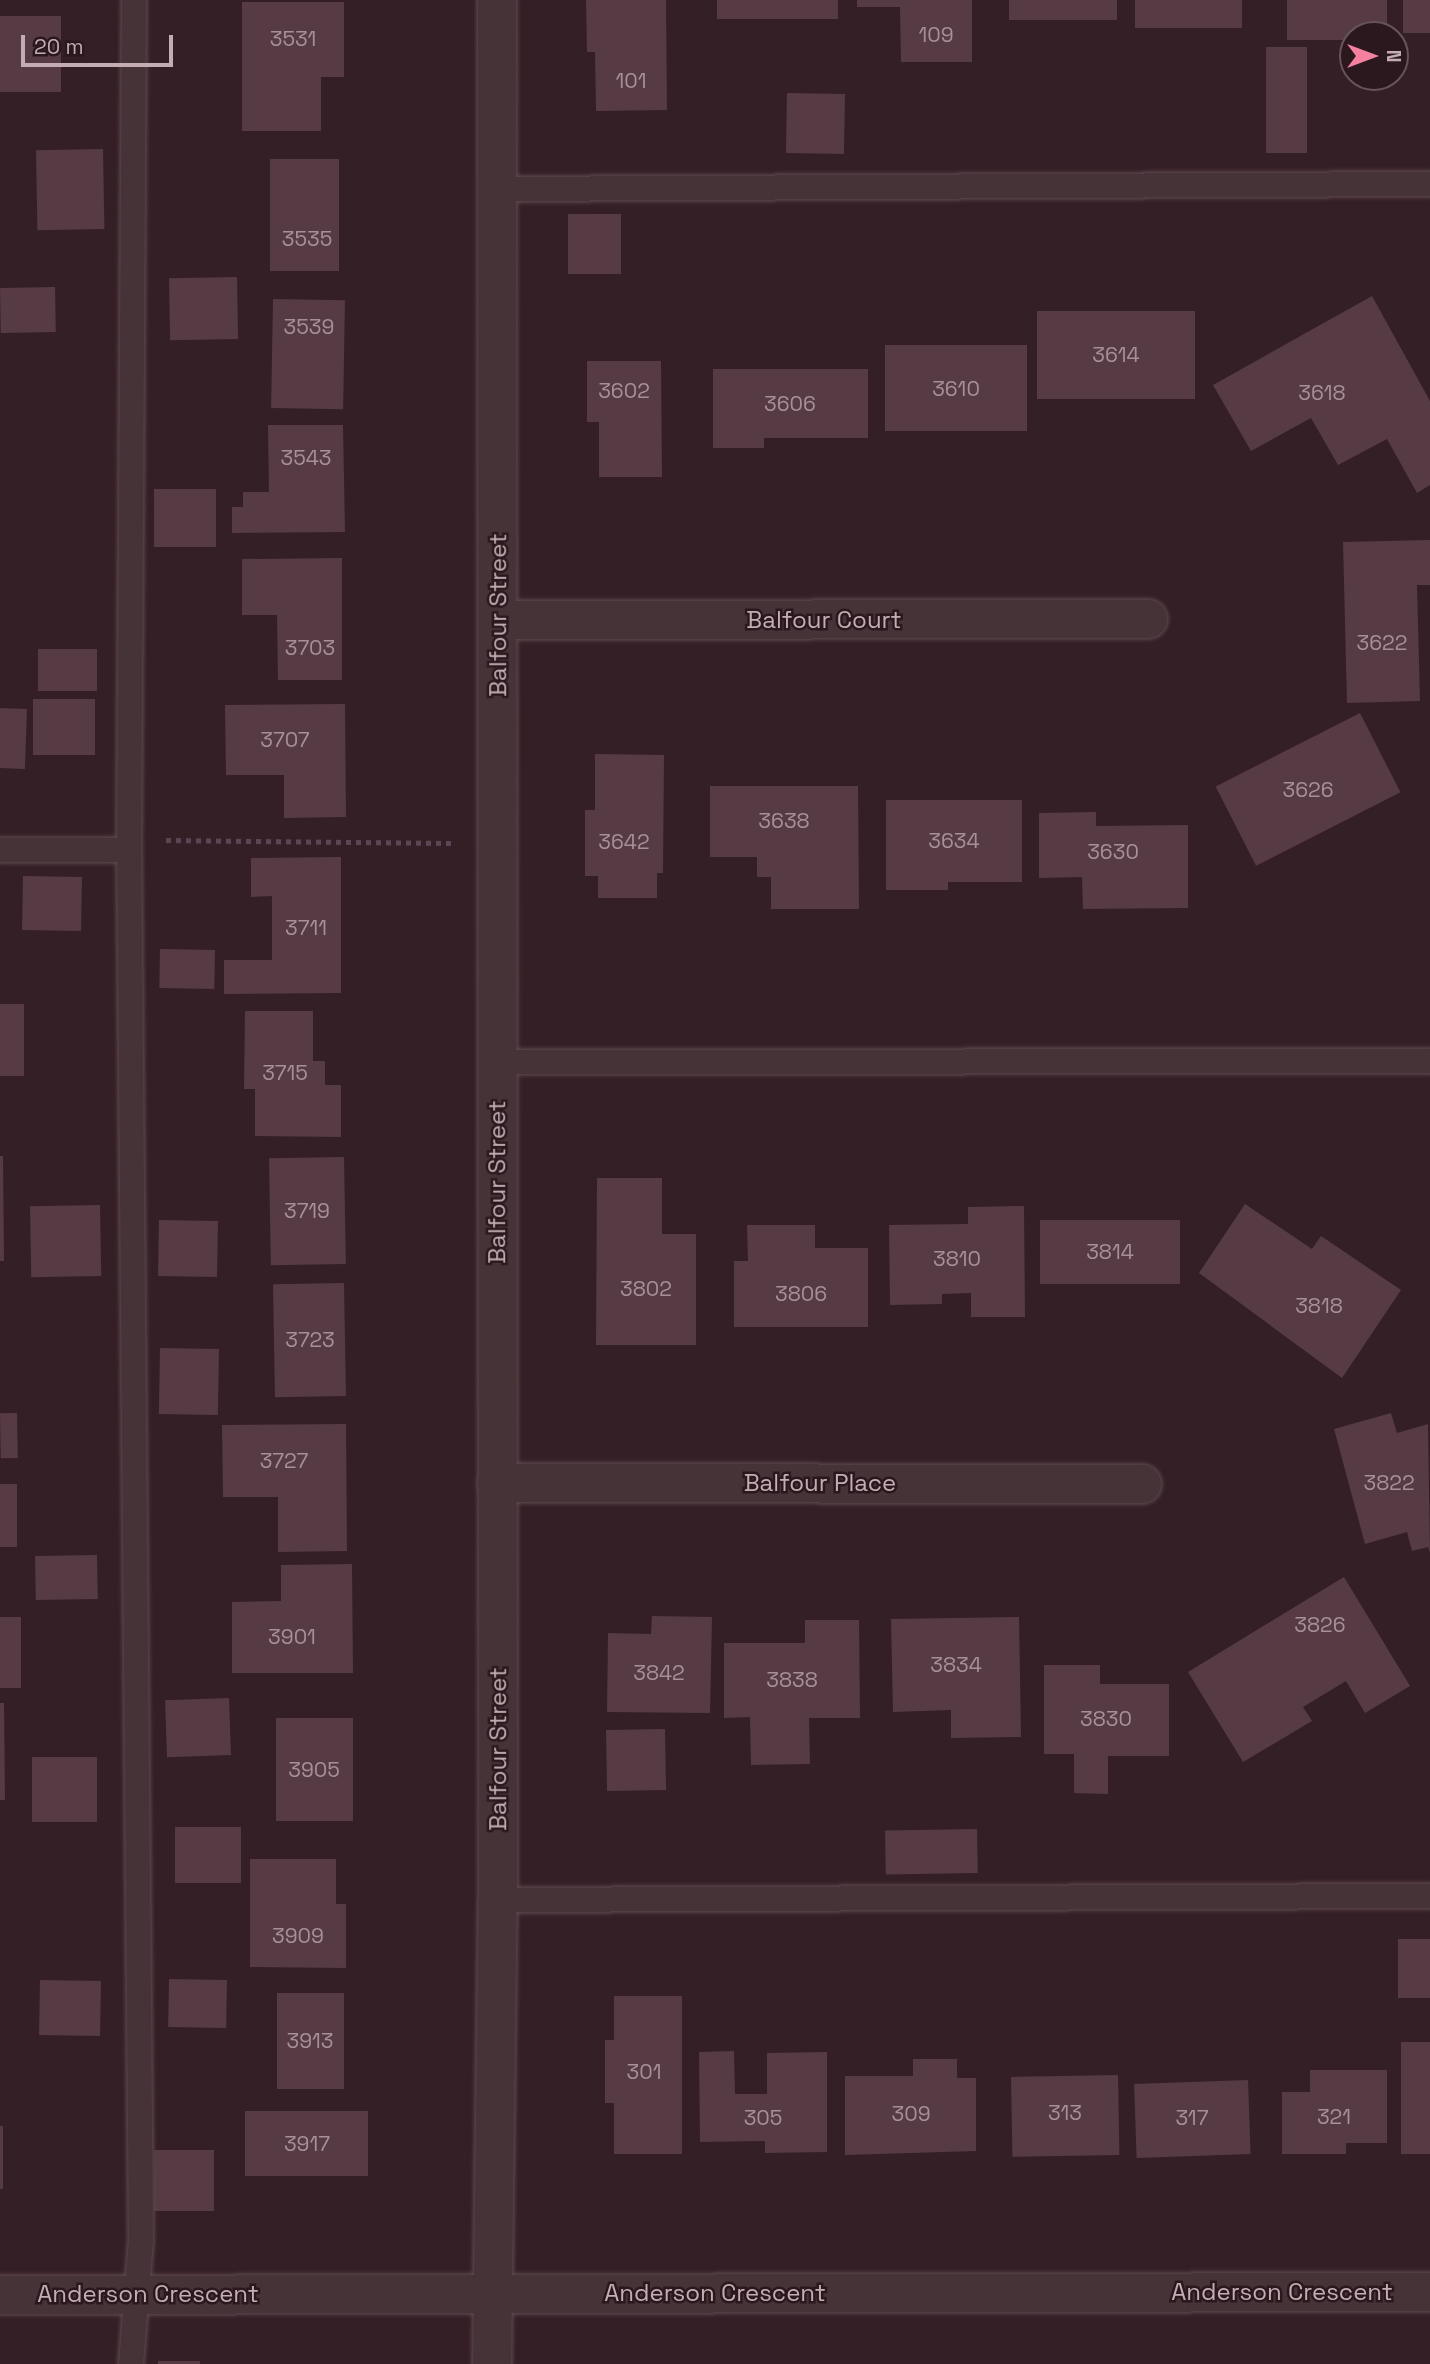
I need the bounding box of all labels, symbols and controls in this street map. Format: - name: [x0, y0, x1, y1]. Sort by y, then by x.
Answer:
- scale bar: [24, 21, 177, 65]
- north arrow: [1339, 21, 1409, 91]
- house number: 109: [918, 22, 954, 48]
- house number: 3531: [270, 26, 316, 52]
- text: 20 m: [34, 33, 84, 60]
- text: N: [1381, 50, 1406, 62]
- house number: 101: [615, 68, 647, 94]
- house number: 3535: [282, 226, 332, 252]
- house number: 3539: [284, 314, 334, 340]
- house number: 3614: [1092, 342, 1140, 368]
- house number: 3610: [932, 376, 980, 402]
- house number: 3602: [598, 378, 650, 404]
- house number: 3618: [1298, 380, 1346, 406]
- house number: 3606: [764, 391, 816, 417]
- house number: 3543: [280, 445, 332, 471]
- street label: Balfour Street: [484, 533, 512, 697]
- street label: Balfour Court: [746, 606, 902, 634]
- house number: 3622: [1357, 630, 1407, 656]
- house number: 3703: [285, 635, 335, 661]
- house number: 3707: [260, 727, 310, 753]
- house number: 3626: [1283, 777, 1333, 803]
- house number: 3638: [758, 808, 810, 834]
- house number: 3634: [928, 828, 980, 854]
- house number: 3642: [598, 829, 650, 855]
- house number: 3630: [1087, 839, 1139, 865]
- house number: 3711: [285, 915, 327, 941]
- house number: 3715: [262, 1060, 308, 1086]
- street label: Balfour Street: [483, 1100, 511, 1264]
- house number: 3719: [284, 1198, 330, 1224]
- house number: 3814: [1086, 1239, 1134, 1265]
- house number: 3810: [933, 1246, 981, 1272]
- house number: 3802: [620, 1276, 672, 1302]
- house number: 3806: [775, 1281, 827, 1307]
- house number: 3818: [1295, 1293, 1343, 1319]
- house number: 3723: [285, 1327, 335, 1353]
- house number: 3727: [260, 1448, 308, 1474]
- street label: Balfour Place: [744, 1469, 896, 1497]
- house number: 3822: [1363, 1470, 1415, 1496]
- house number: 3826: [1294, 1612, 1346, 1638]
- house number: 3901: [268, 1624, 316, 1650]
- house number: 3834: [930, 1652, 982, 1678]
- house number: 3842: [633, 1660, 685, 1686]
- street label: Balfour Street: [484, 1667, 512, 1831]
- house number: 3838: [766, 1667, 818, 1693]
- house number: 3830: [1080, 1706, 1132, 1732]
- house number: 3905: [288, 1757, 340, 1783]
- house number: 3909: [272, 1923, 324, 1949]
- house number: 3913: [287, 2028, 333, 2054]
- house number: 301: [627, 2059, 661, 2085]
- house number: 313: [1048, 2100, 1082, 2126]
- house number: 309: [892, 2101, 930, 2127]
- house number: 321: [1317, 2104, 1351, 2130]
- house number: 305: [744, 2105, 782, 2131]
- house number: 317: [1175, 2105, 1209, 2131]
- house number: 3917: [284, 2131, 330, 2157]
- street label: Anderson Crescent: [1171, 2278, 1393, 2306]
- street label: Anderson Crescent: [604, 2279, 826, 2307]
- street label: Anderson Crescent: [37, 2280, 259, 2308]

